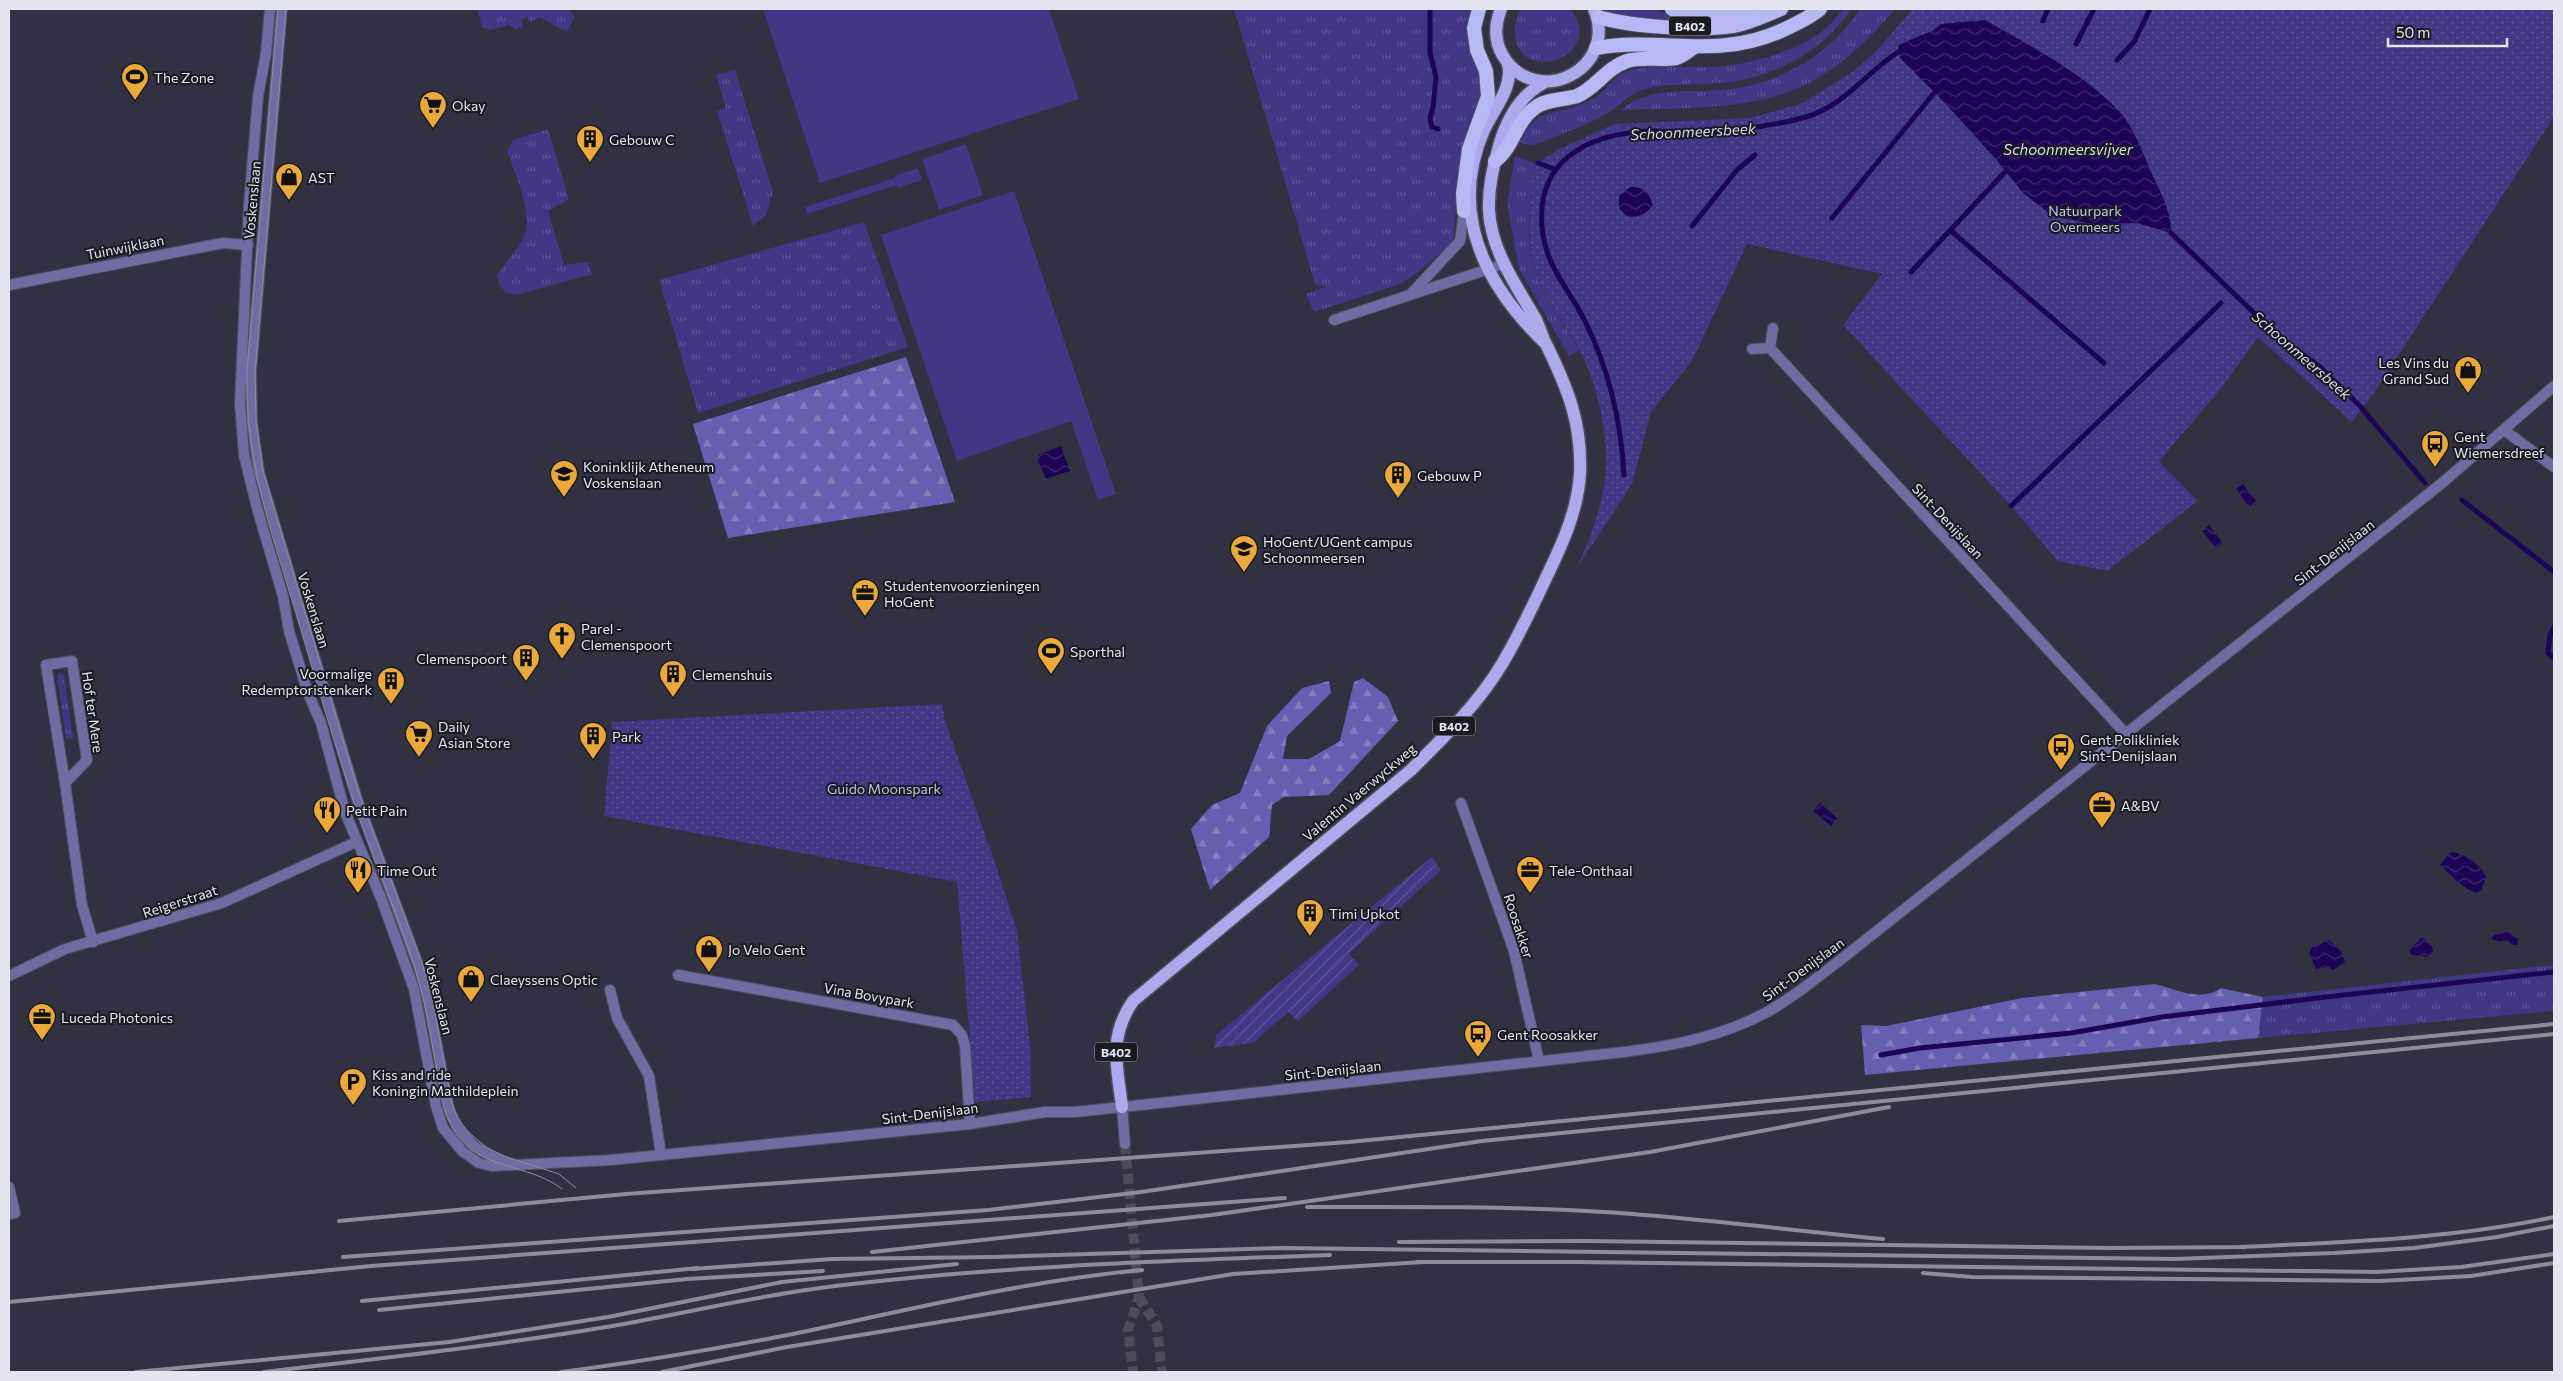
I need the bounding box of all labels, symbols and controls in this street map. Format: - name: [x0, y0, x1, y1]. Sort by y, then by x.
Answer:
- scale bar: [2388, 15, 2507, 47]
- road number: B402: [1669, 16, 1711, 36]
- text: 50 m: [2396, 23, 2430, 41]
- sports icon: The Zone: [120, 62, 150, 101]
- place label: The Zone: [154, 69, 214, 86]
- supermarket icon: Okay: [418, 90, 448, 129]
- place label: Okay: [452, 97, 485, 114]
- water label: Schoonmeersbeek: [1630, 119, 1757, 143]
- building icon: Gebouw C: [575, 124, 605, 163]
- place label: Gebouw C: [609, 131, 675, 148]
- water label: Schoonmeersvijver: [2003, 140, 2134, 158]
- street label: Voskenslaan: [240, 160, 264, 240]
- shop icon: AST: [274, 162, 304, 201]
- place label: AST: [308, 169, 335, 186]
- park label: Natuurpark Overmeers: [2048, 202, 2122, 235]
- street label: Tuinwijklaan: [84, 231, 166, 263]
- water label: Schoonmeersbeek: [2249, 307, 2356, 404]
- place label: Les Vins du Grand Sud: [2378, 354, 2449, 387]
- shop icon: Les Vins du Grand Sud: [2453, 355, 2483, 394]
- place label: Gent Wiemersdreef: [2454, 428, 2545, 461]
- bus stop icon: Gent Wiemersdreef: [2420, 429, 2450, 468]
- place label: Koninklijk Atheneum Voskenslaan: [583, 458, 714, 491]
- school or university icon: Koninklijk Atheneum Voskenslaan: [549, 459, 579, 498]
- building icon: Gebouw P: [1383, 460, 1413, 499]
- place label: Gebouw P: [1417, 467, 1482, 484]
- street label: Sint-Denijslaan: [1909, 480, 1987, 562]
- street label: Sint-Denijslaan: [2291, 515, 2377, 589]
- place label: HoGent/UGent campus Schoonmeersen: [1263, 533, 1413, 566]
- school or university icon: HoGent/UGent campus Schoonmeersen: [1229, 534, 1259, 573]
- street label: Voskenslaan: [294, 570, 334, 650]
- place label: Studentenvoorzieningen HoGent: [884, 577, 1040, 610]
- office icon: Studentenvoorzieningen HoGent: [850, 578, 880, 617]
- place label: Parel - Clemenspoort: [581, 620, 672, 653]
- church icon: Parel - Clemenspoort: [547, 621, 577, 660]
- sports icon: Sporthal: [1036, 636, 1066, 675]
- building icon: Clemenspoort: [511, 643, 541, 682]
- place label: Sporthal: [1070, 643, 1125, 660]
- place label: Clemenspoort: [416, 650, 507, 667]
- building icon: Clemenshuis: [658, 659, 688, 698]
- place label: Voormalige Redemptoristenkerk: [241, 665, 372, 698]
- building icon: Voormalige Redemptoristenkerk: [376, 666, 406, 705]
- place label: Clemenshuis: [692, 666, 772, 683]
- street label: Hof ter Mere: [79, 670, 107, 754]
- road number: B402: [1433, 716, 1475, 736]
- place label: Daily Asian Store: [438, 718, 510, 751]
- supermarket icon: Daily Asian Store: [404, 719, 434, 758]
- building icon: Park: [578, 721, 608, 760]
- place label: Park: [612, 728, 642, 745]
- place label: Gent Polikliniek Sint-Denijslaan: [2080, 731, 2180, 764]
- bus stop icon: Gent Polikliniek Sint-Denijslaan: [2046, 732, 2076, 771]
- street label: Valentin Vaerwyckweg: [1299, 739, 1420, 844]
- park label: Guido Moonspark: [827, 780, 941, 797]
- office icon: A&BV: [2087, 790, 2117, 829]
- restaurant icon: Petit Pain: [312, 795, 342, 834]
- place label: A&BV: [2121, 797, 2160, 814]
- place label: Petit Pain: [346, 802, 407, 819]
- restaurant icon: Time Out: [343, 855, 373, 894]
- office icon: Tele-Onthaal: [1515, 855, 1545, 894]
- place label: Time Out: [377, 862, 437, 879]
- place label: Tele-Onthaal: [1549, 862, 1633, 879]
- street label: Reigerstraat: [140, 881, 220, 921]
- street label: Roosakker: [1501, 891, 1538, 961]
- building icon: Timi Upkot: [1295, 898, 1325, 937]
- place label: Timi Upkot: [1329, 905, 1400, 922]
- shop icon: Jo Velo Gent: [694, 934, 724, 973]
- street label: Sint-Denijslaan: [1759, 934, 1847, 1004]
- place label: Jo Velo Gent: [728, 941, 805, 958]
- street label: Voskenslaan: [421, 956, 457, 1036]
- shop icon: Claeyssens Optic: [456, 964, 486, 1003]
- place label: Claeyssens Optic: [490, 971, 598, 988]
- street label: Vina Bovypark: [822, 979, 916, 1011]
- office icon: Luceda Photonics: [27, 1002, 57, 1041]
- place label: Luceda Photonics: [61, 1009, 173, 1026]
- bus stop icon: Gent Roosakker: [1463, 1019, 1493, 1058]
- place label: Gent Roosakker: [1497, 1026, 1599, 1043]
- road number: B402: [1095, 1042, 1137, 1062]
- street label: Sint-Denijslaan: [1284, 1056, 1382, 1084]
- place label: Kiss and ride Koningin Mathildeplein: [372, 1066, 519, 1099]
- parking icon: Kiss and ride Koningin Mathildeplein: [338, 1067, 368, 1106]
- street label: Sint-Denijslaan: [881, 1099, 979, 1127]

